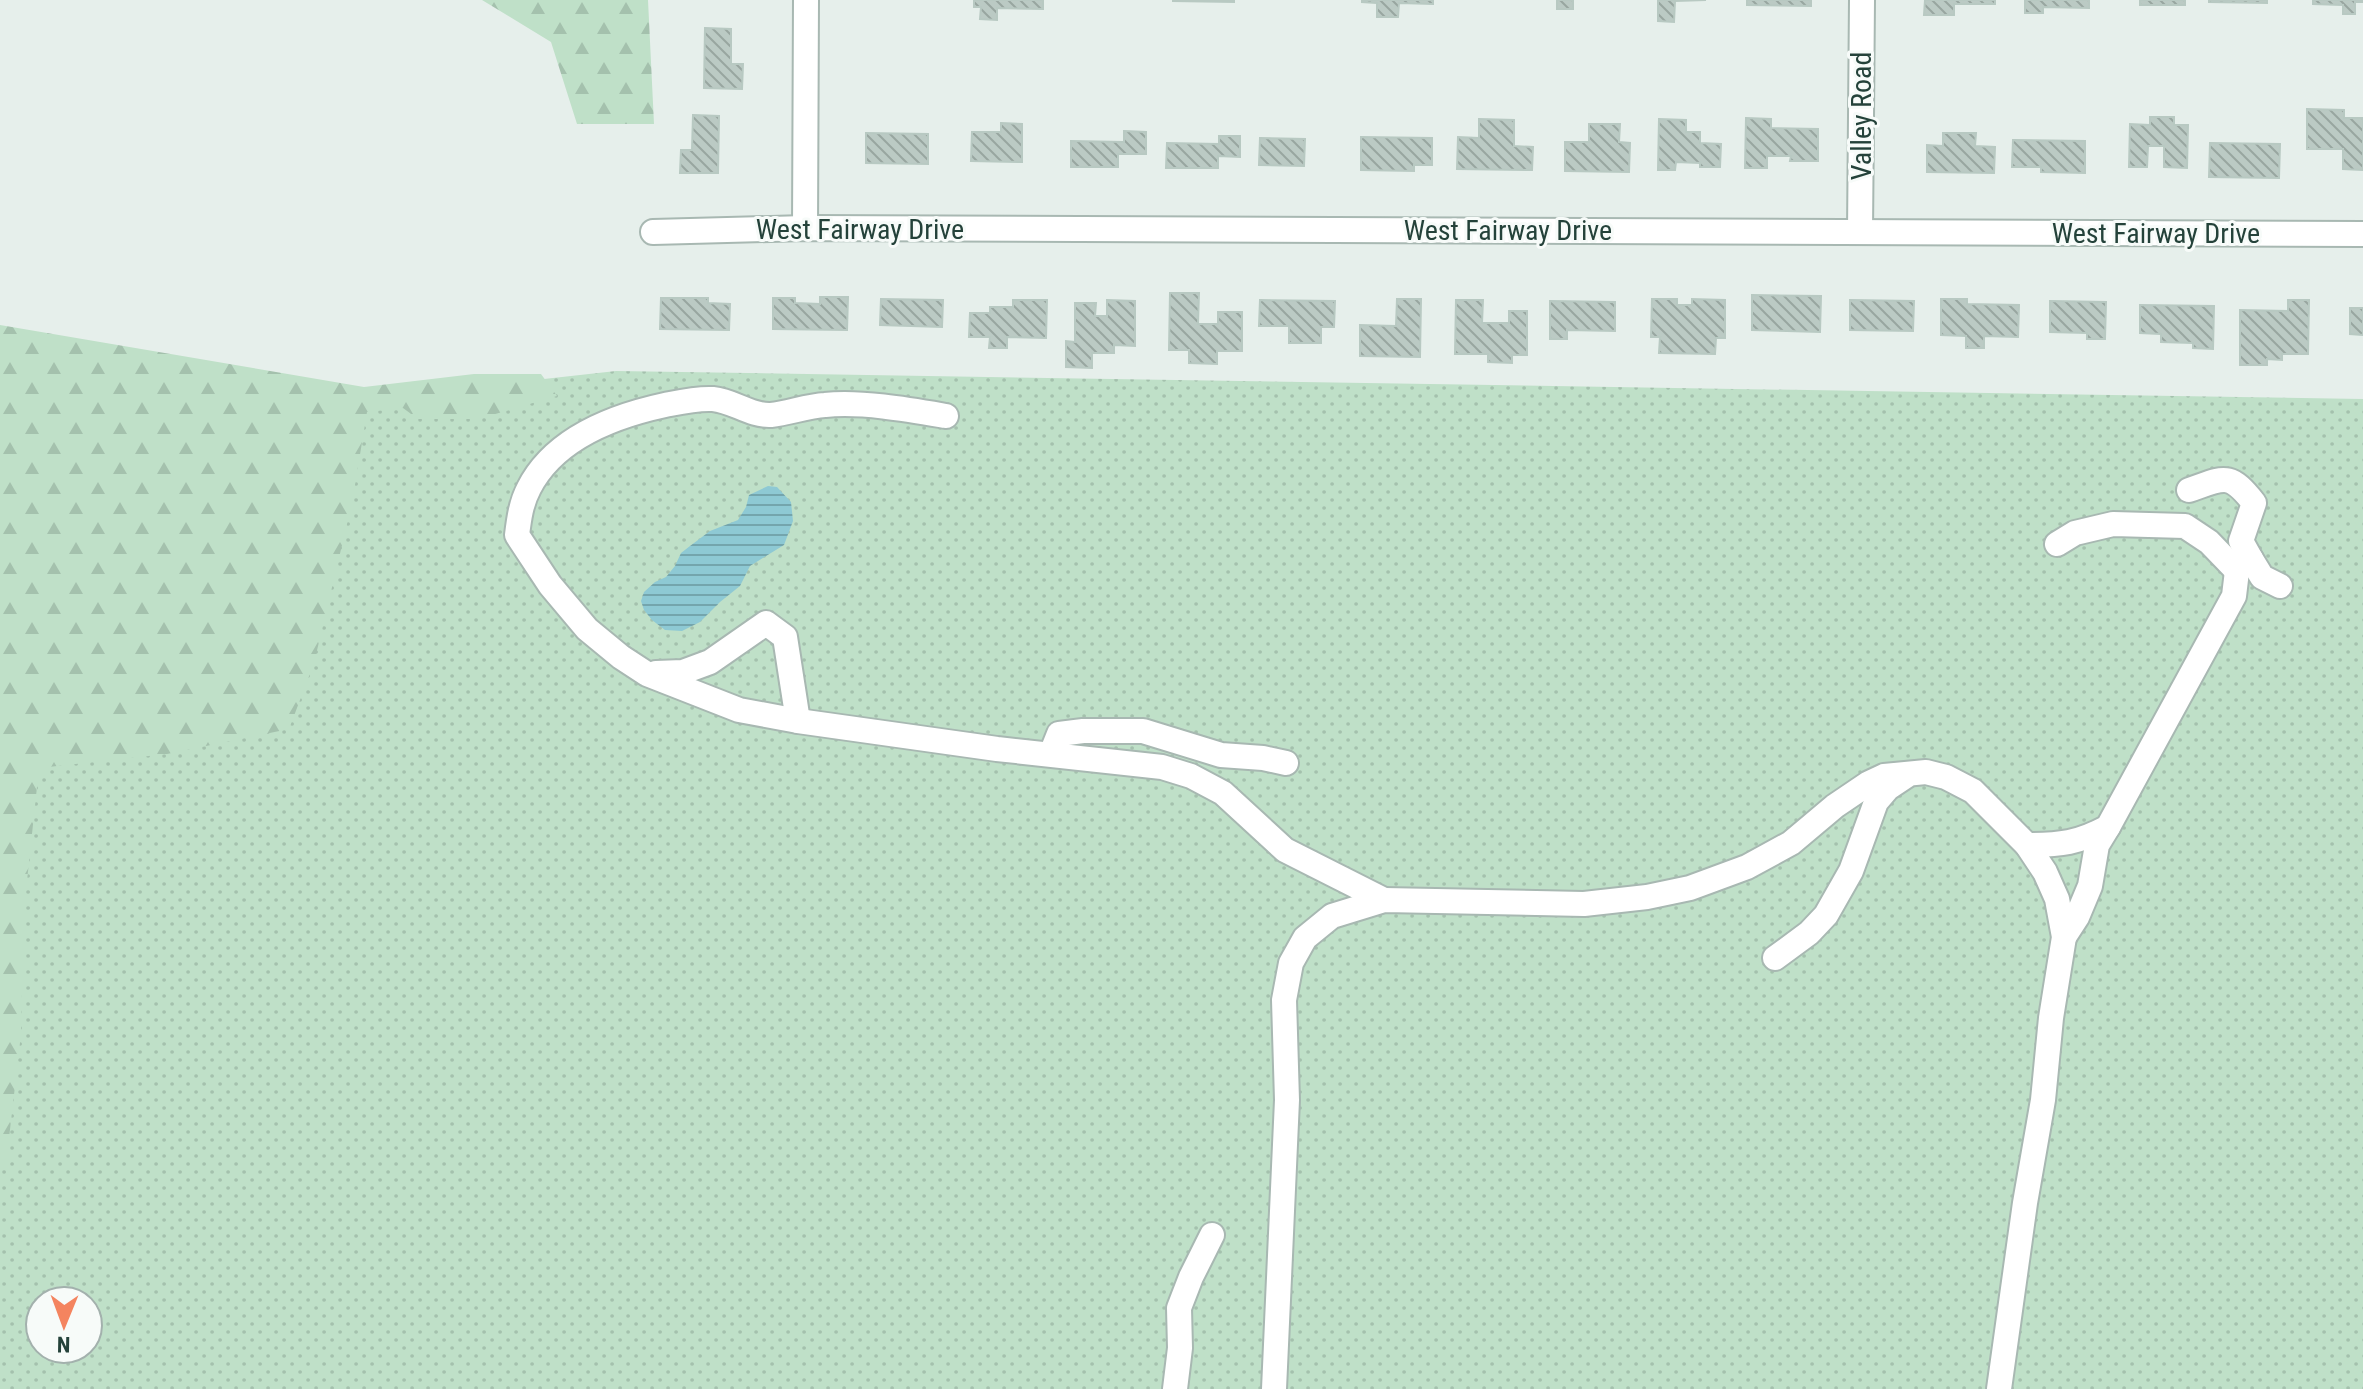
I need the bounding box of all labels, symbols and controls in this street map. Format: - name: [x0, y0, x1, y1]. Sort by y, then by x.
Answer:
- street label: Valley Road: [1845, 52, 1878, 180]
- street label: West Fairway Drive: [756, 213, 964, 246]
- street label: West Fairway Drive: [1404, 214, 1612, 247]
- street label: West Fairway Drive: [2052, 217, 2260, 250]
- north arrow: [24, 1285, 104, 1365]
- text: N: [57, 1332, 71, 1357]

